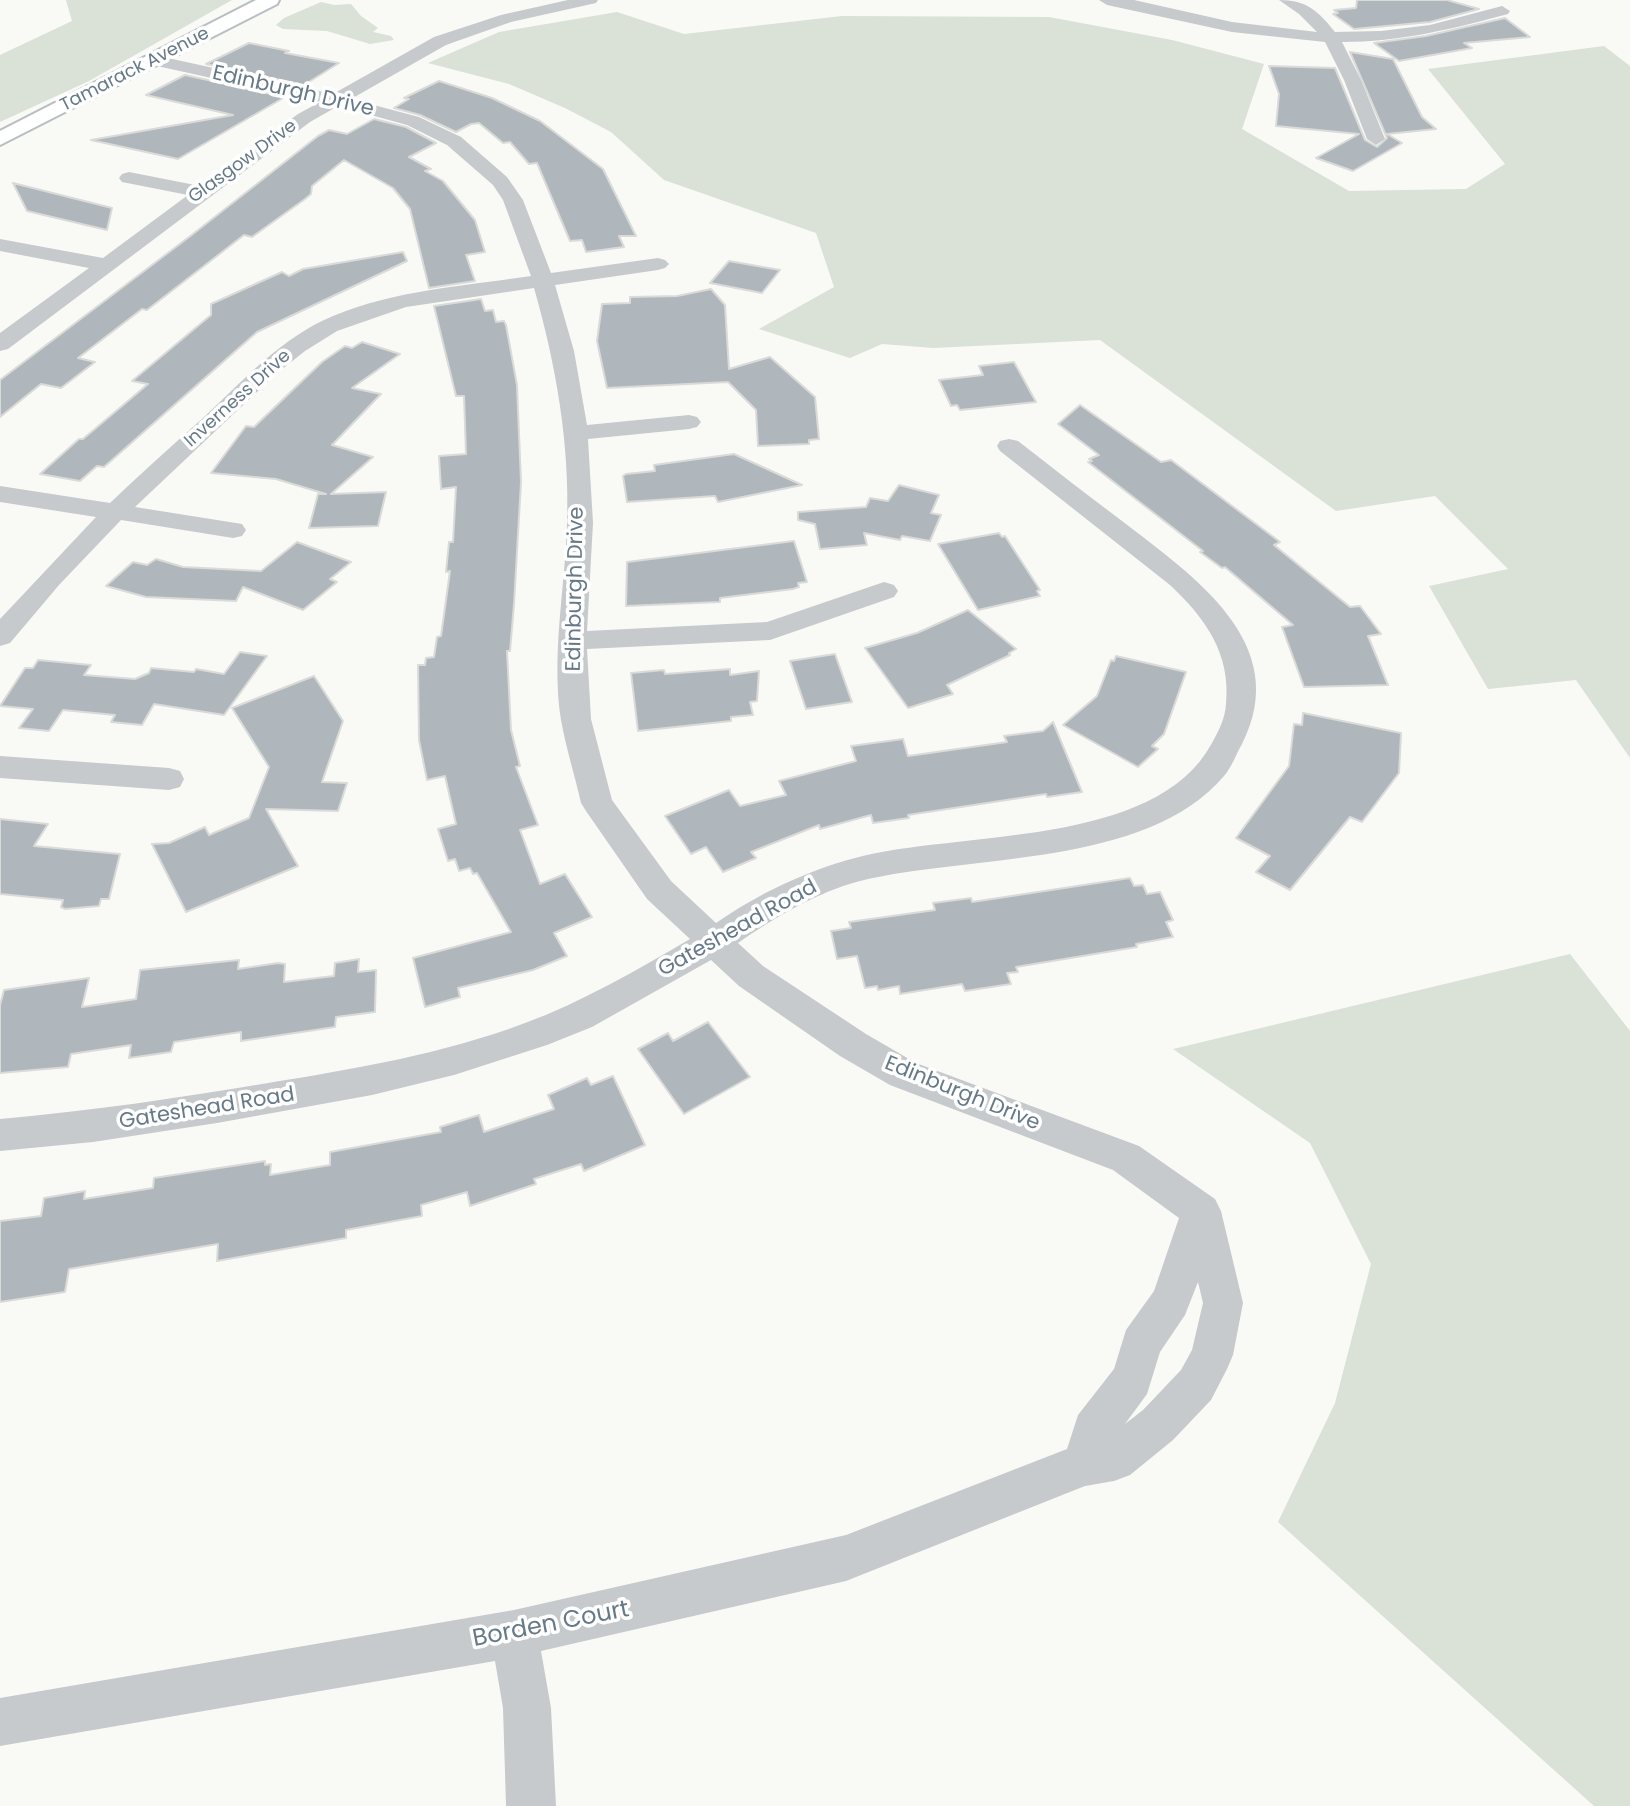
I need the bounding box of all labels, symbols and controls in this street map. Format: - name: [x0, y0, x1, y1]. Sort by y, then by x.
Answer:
- street label: Tamarack Avenue: [57, 23, 213, 117]
- street label: Edinburgh Drive: [210, 61, 376, 123]
- street label: Glasgow Drive: [185, 116, 301, 208]
- street label: Inverness Drive: [180, 346, 296, 452]
- street label: Edinburgh Drive: [562, 506, 590, 672]
- street label: Gateshead Road: [654, 875, 822, 983]
- street label: Edinburgh Drive: [881, 1051, 1043, 1137]
- street label: Gateshead Road: [118, 1083, 296, 1135]
- street label: Borden Court: [470, 1596, 632, 1654]

